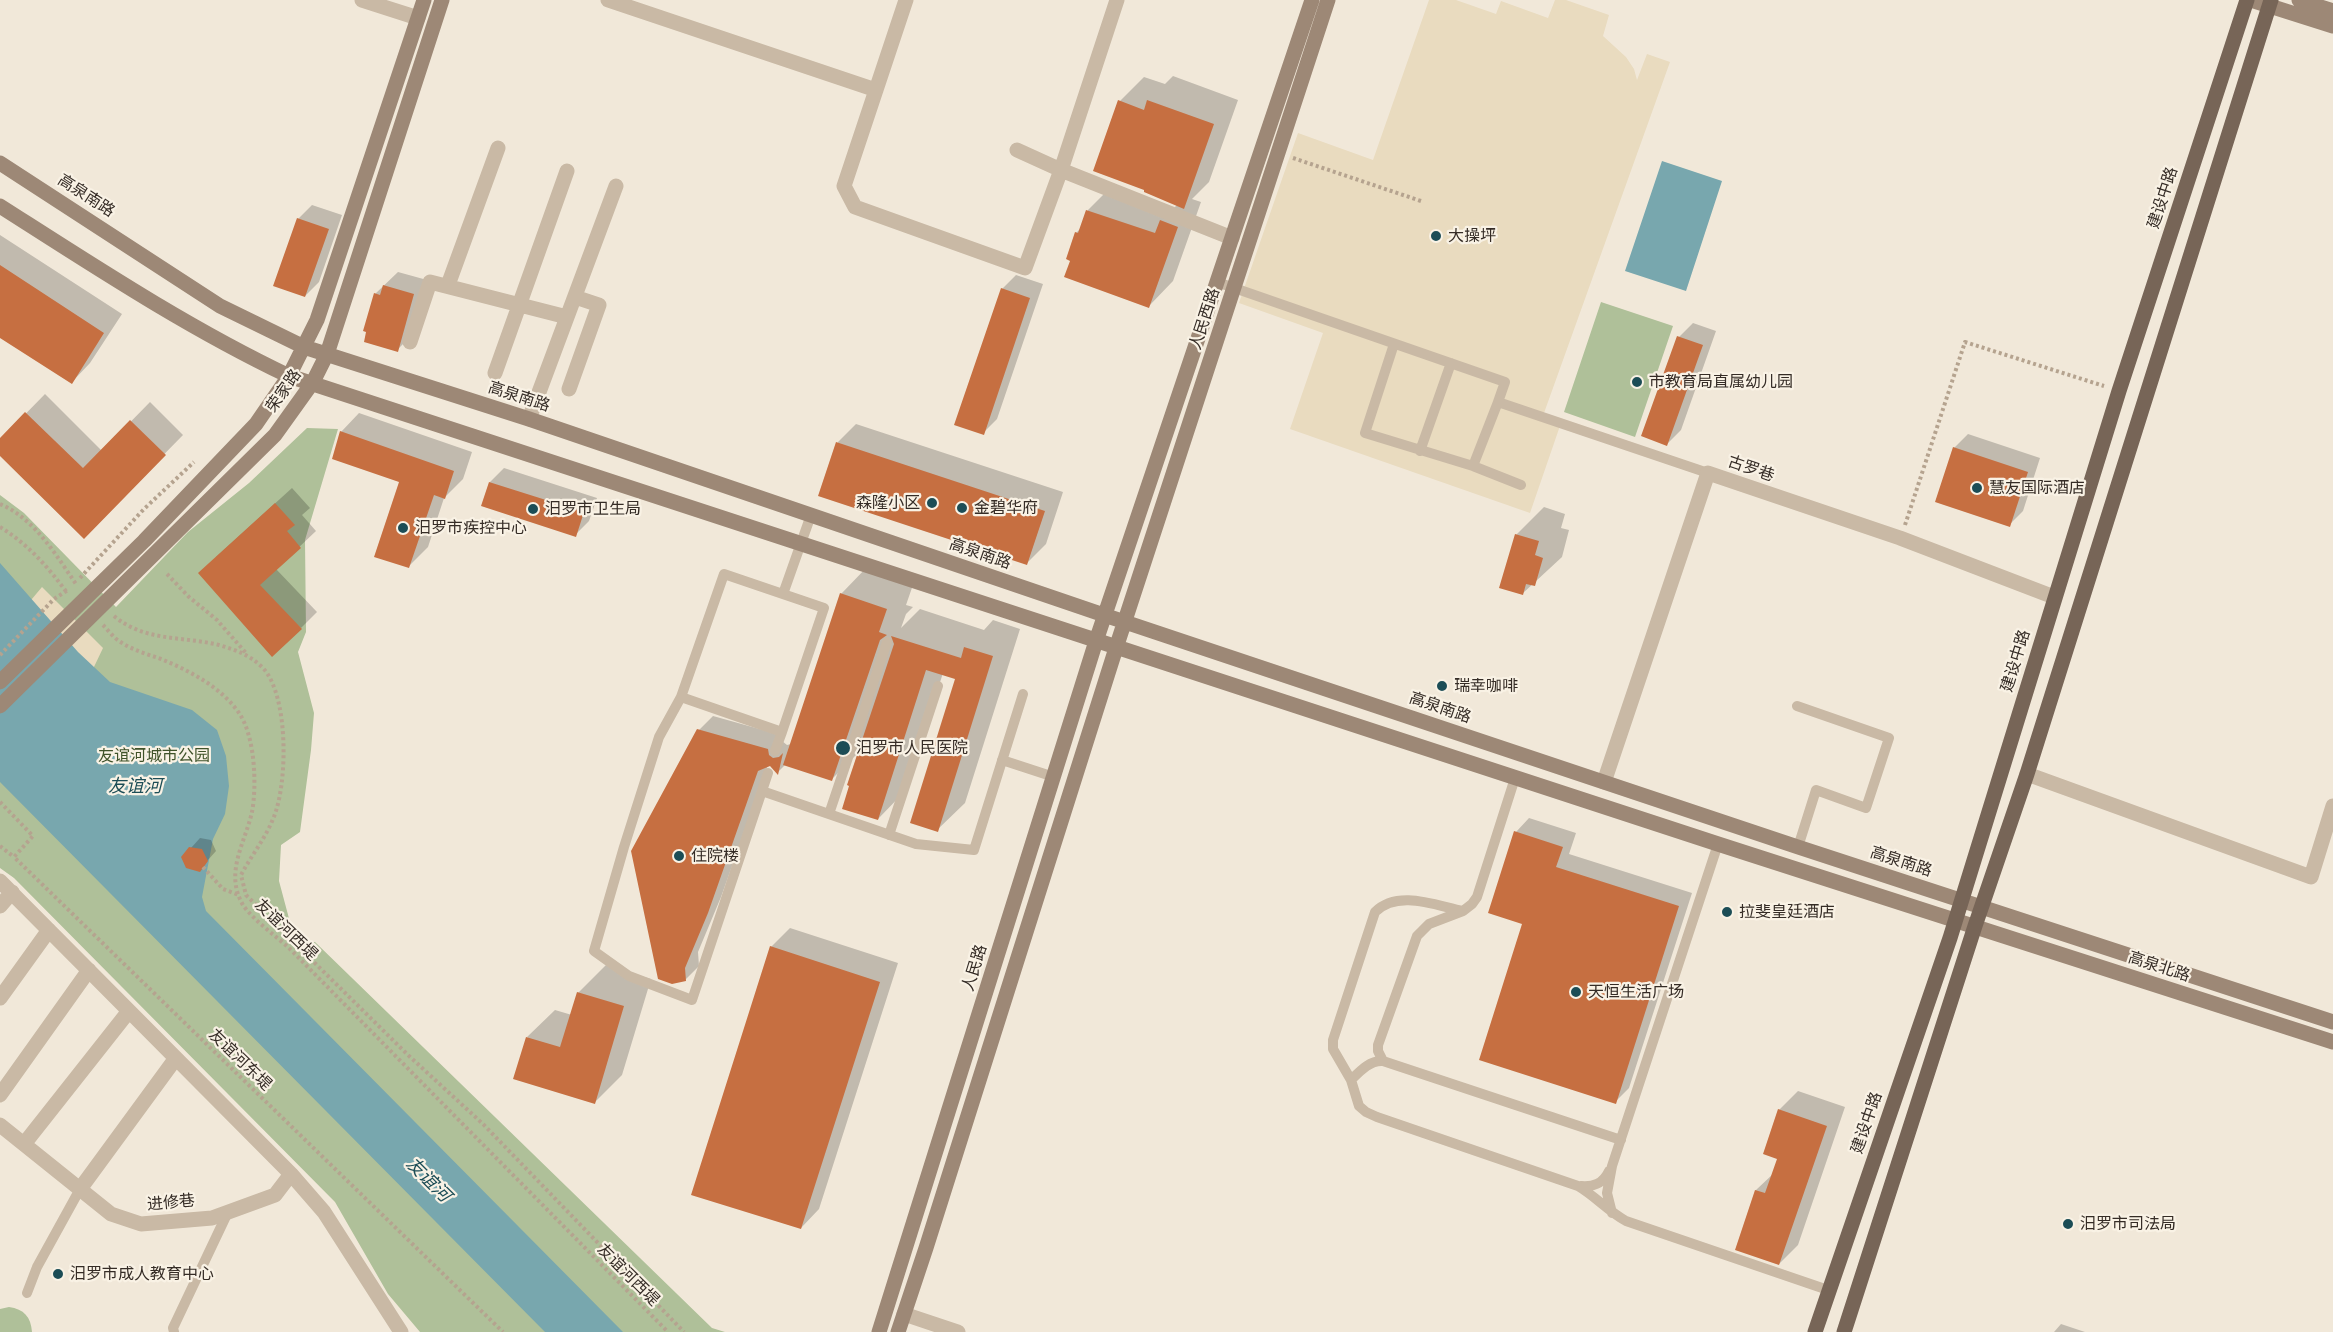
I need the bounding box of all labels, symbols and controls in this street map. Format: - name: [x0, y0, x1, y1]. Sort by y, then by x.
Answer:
- street label: 建设中路: [2144, 165, 2182, 231]
- street label: 高泉南路: [54, 171, 118, 221]
- place label: 大操坪: [1448, 226, 1496, 246]
- marker: 大操坪: [1429, 229, 1443, 243]
- street label: 人民西路: [1186, 286, 1224, 352]
- street label: 荣家路: [262, 366, 306, 416]
- place label: 市教育局直属幼儿园: [1649, 372, 1793, 392]
- marker: 市教育局直属幼儿园: [1630, 375, 1644, 389]
- street label: 高泉南路: [486, 378, 552, 416]
- street label: 古罗巷: [1725, 452, 1777, 486]
- place label: 慧友国际酒店: [1989, 478, 2085, 498]
- marker: 慧友国际酒店: [1970, 481, 1984, 495]
- place label: 森隆小区: [856, 493, 920, 513]
- marker: 森隆小区: [925, 496, 939, 510]
- place label: 金碧华府: [974, 498, 1038, 518]
- place label: 汨罗市卫生局: [545, 499, 641, 519]
- marker: 金碧华府: [955, 501, 969, 515]
- marker: 汨罗市卫生局: [526, 502, 540, 516]
- place label: 汨罗市疾控中心: [415, 518, 527, 538]
- marker: 汨罗市疾控中心: [396, 521, 410, 535]
- street label: 高泉南路: [947, 535, 1013, 573]
- street label: 建设中路: [1997, 628, 2035, 694]
- place label: 瑞幸咖啡: [1454, 676, 1518, 696]
- marker: 瑞幸咖啡: [1435, 679, 1449, 693]
- street label: 高泉南路: [1407, 689, 1473, 727]
- place label: 汨罗市人民医院: [856, 738, 968, 758]
- marker: 汨罗市人民医院: [834, 739, 852, 757]
- park label: 友谊河城市公园: [98, 746, 210, 766]
- water label: 友谊河: [108, 776, 162, 798]
- street label: 高泉南路: [1868, 843, 1934, 881]
- place label: 住院楼: [691, 846, 739, 866]
- marker: 住院楼: [672, 849, 686, 863]
- street label: 友谊河西堤: [251, 895, 321, 965]
- place label: 拉斐皇廷酒店: [1739, 902, 1835, 922]
- marker: 拉斐皇廷酒店: [1720, 905, 1734, 919]
- street label: 人民路: [959, 942, 991, 994]
- street label: 高泉北路: [2126, 948, 2192, 986]
- place label: 天恒生活广场: [1588, 982, 1684, 1002]
- marker: 天恒生活广场: [1569, 985, 1583, 999]
- street label: 友谊河东堤: [205, 1025, 275, 1095]
- street label: 建设中路: [1848, 1090, 1886, 1156]
- water label: 友谊河: [401, 1153, 455, 1207]
- street label: 进修巷: [146, 1191, 196, 1215]
- place label: 汨罗市司法局: [2080, 1214, 2176, 1234]
- marker: 汨罗市司法局: [2061, 1217, 2075, 1231]
- street label: 友谊河西堤: [593, 1240, 663, 1310]
- place label: 汨罗市成人教育中心: [70, 1264, 214, 1284]
- marker: 汨罗市成人教育中心: [51, 1267, 65, 1281]

